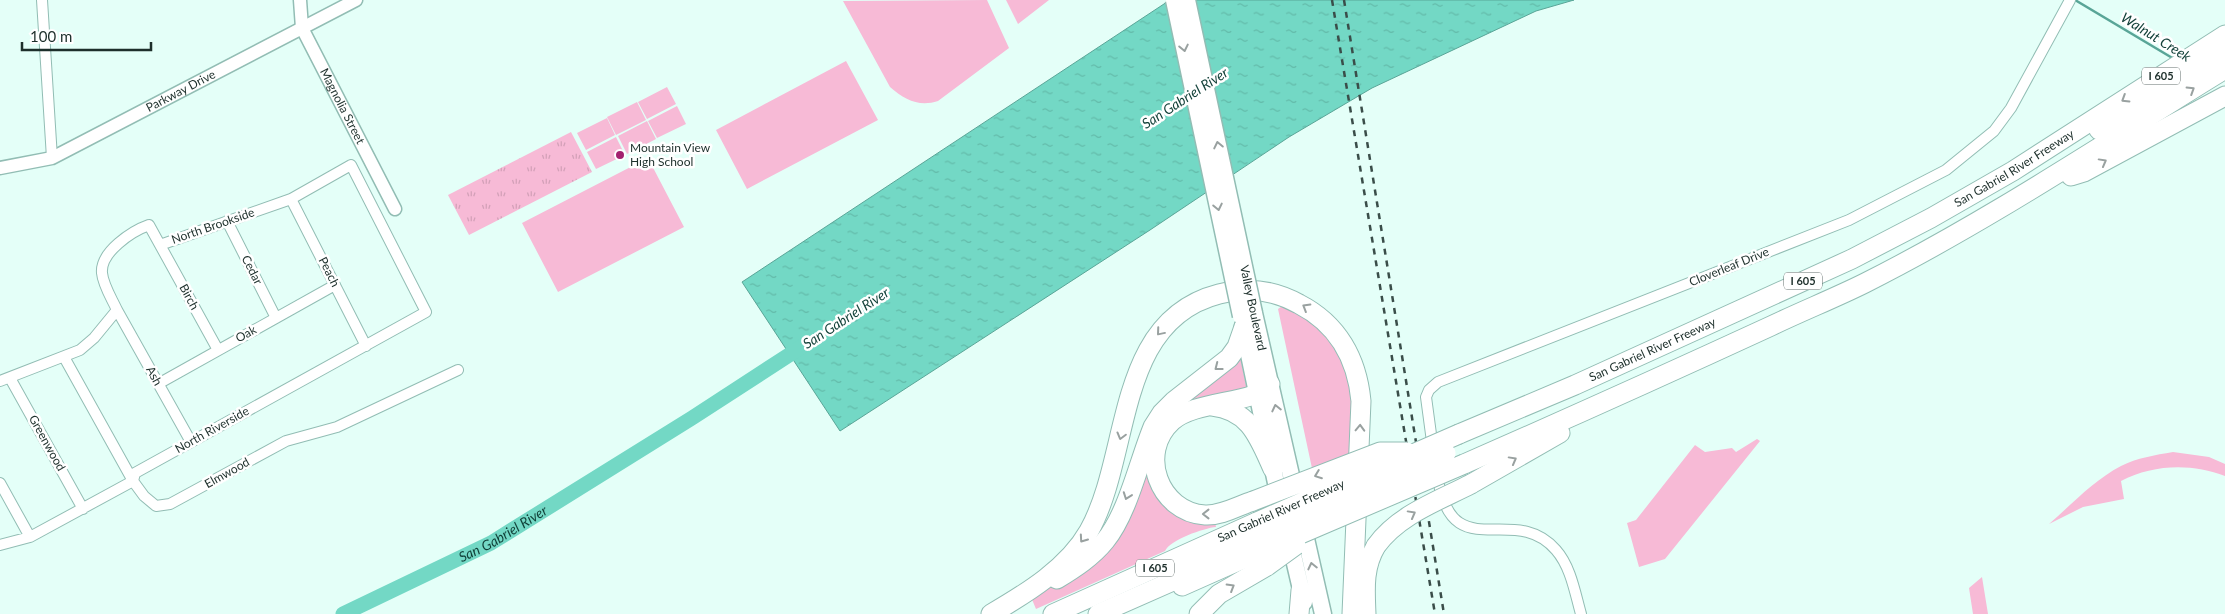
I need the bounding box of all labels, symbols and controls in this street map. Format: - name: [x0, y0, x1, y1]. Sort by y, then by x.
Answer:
- water label: Walnut Creek: [2118, 8, 2195, 65]
- scale bar: [22, 20, 151, 52]
- text: 100 m: [30, 27, 72, 45]
- one-way arrow: [1178, 43, 1189, 52]
- water label: San Gabriel River: [1138, 63, 1231, 132]
- street label: Parkway Drive: [143, 66, 218, 115]
- street label: Magnolia Street: [317, 66, 369, 147]
- road number: I 605: [2142, 68, 2180, 84]
- one-way arrow: [2185, 87, 2194, 96]
- one-way arrow: [2121, 92, 2130, 102]
- street label: San Gabriel River Freeway: [1951, 126, 2077, 210]
- place label: Mountain View High School: [630, 140, 711, 169]
- one-way arrow: [1213, 141, 1224, 150]
- marker: Mountain View High School: [614, 149, 626, 161]
- one-way arrow: [2097, 158, 2106, 168]
- one-way arrow: [1212, 202, 1223, 211]
- street label: North Brookside: [169, 204, 256, 247]
- street label: Cloverleaf Drive: [1687, 244, 1771, 289]
- street label: Cedar: [239, 252, 267, 288]
- street label: Peach: [316, 254, 343, 289]
- street label: Valley Boulevard: [1237, 264, 1270, 352]
- road number: I 605: [1784, 272, 1822, 290]
- street label: Birch: [176, 281, 203, 312]
- water label: San Gabriel River: [799, 283, 892, 352]
- one-way arrow: [1302, 304, 1311, 314]
- street label: San Gabriel River Freeway: [1587, 314, 1719, 385]
- street label: Oak: [233, 321, 260, 345]
- one-way arrow: [1157, 326, 1165, 335]
- one-way arrow: [1215, 362, 1224, 370]
- street label: Ash: [143, 363, 166, 388]
- street label: North Riverside: [172, 403, 251, 456]
- one-way arrow: [1271, 404, 1282, 413]
- street label: Greenwood: [26, 412, 69, 473]
- one-way arrow: [1355, 424, 1365, 432]
- one-way arrow: [1116, 431, 1127, 440]
- street label: Elmwood: [202, 454, 252, 491]
- one-way arrow: [1508, 456, 1517, 466]
- one-way arrow: [1314, 469, 1323, 479]
- street label: San Gabriel River Freeway: [1215, 475, 1347, 545]
- one-way arrow: [1123, 491, 1133, 500]
- water label: San Gabriel River: [456, 501, 550, 565]
- one-way arrow: [1202, 509, 1210, 519]
- one-way arrow: [1407, 511, 1416, 521]
- one-way arrow: [1080, 533, 1089, 543]
- road number: I 605: [1136, 560, 1174, 576]
- one-way arrow: [1307, 562, 1318, 571]
- one-way arrow: [1225, 583, 1234, 593]

